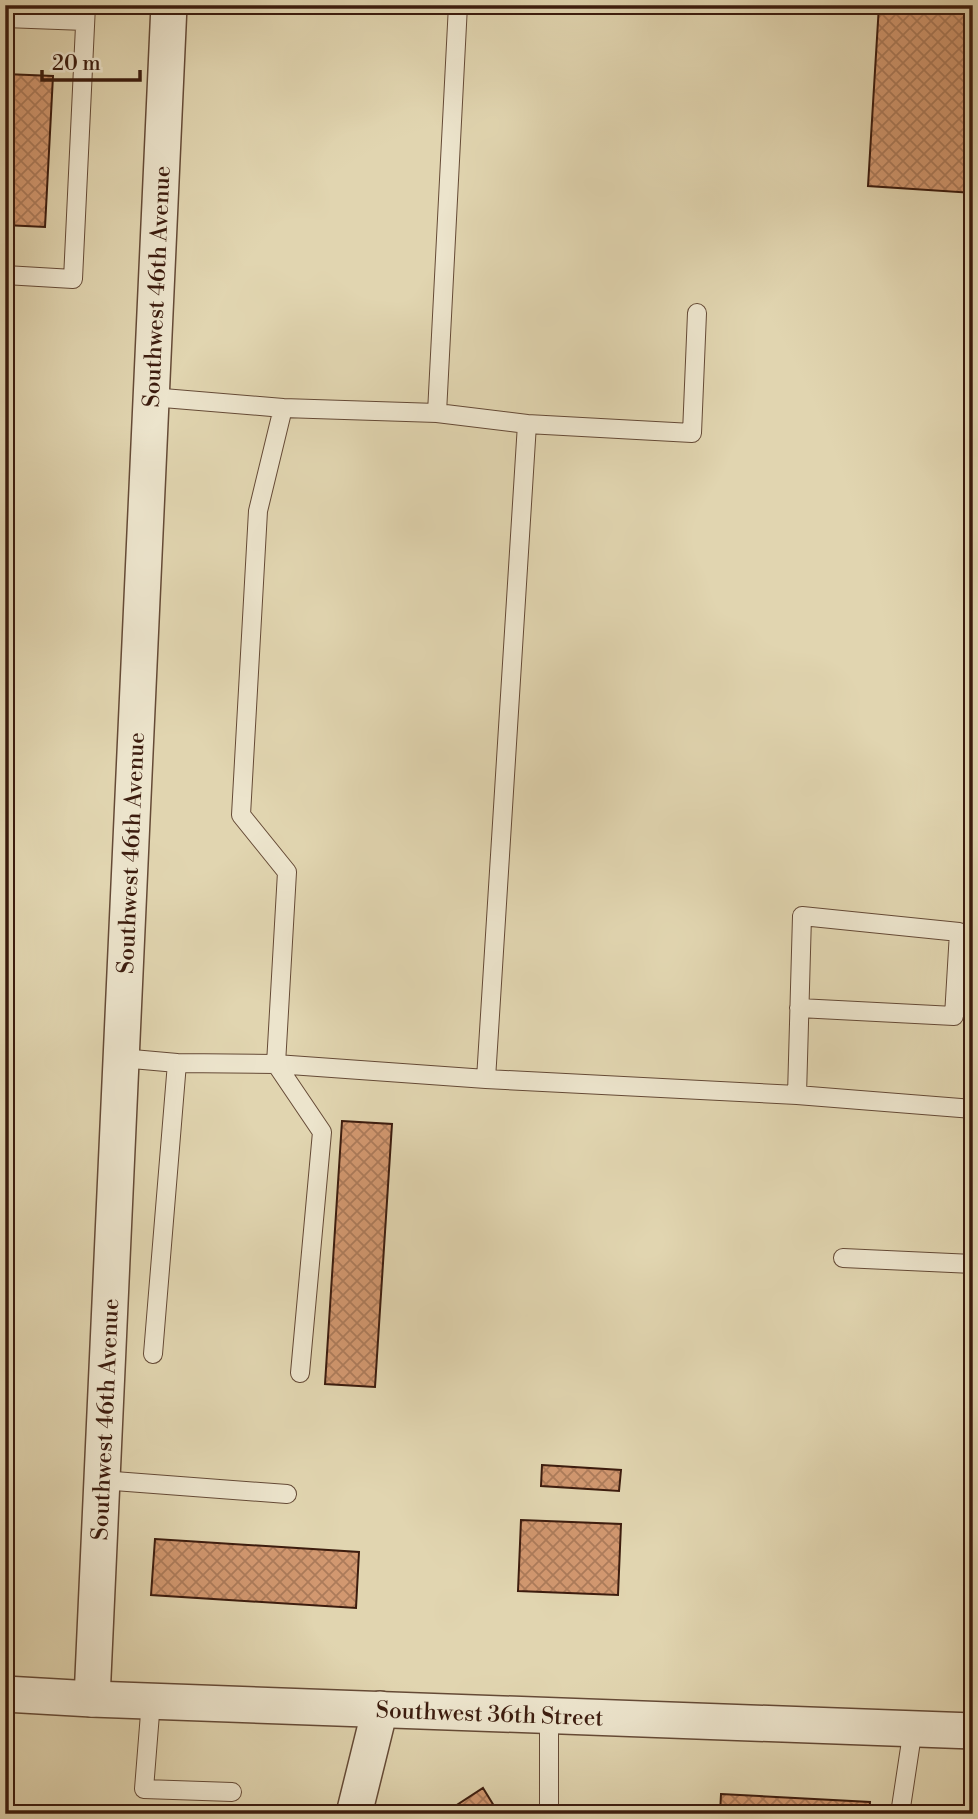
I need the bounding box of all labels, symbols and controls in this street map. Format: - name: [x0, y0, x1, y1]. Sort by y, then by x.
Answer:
- scale bar: [42, 38, 140, 82]
- text: 20 m: [52, 51, 101, 77]
- street label: Southwest 46th Avenue: [138, 165, 177, 408]
- street label: Southwest 46th Avenue: [112, 731, 151, 975]
- street label: Southwest 46th Avenue: [86, 1298, 125, 1541]
- street label: Southwest 36th Street: [375, 1696, 604, 1733]

